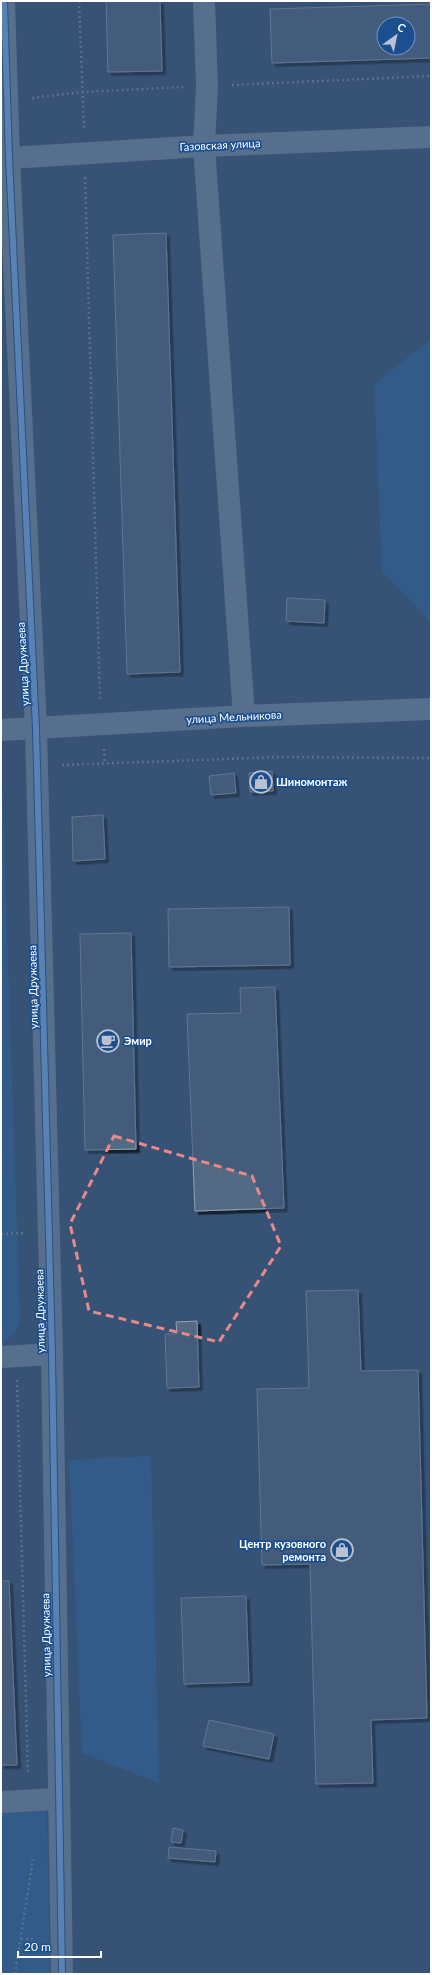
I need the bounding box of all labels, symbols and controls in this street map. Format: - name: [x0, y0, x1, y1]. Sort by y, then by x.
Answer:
- north arrow: [376, 16, 416, 56]
- text: С: [395, 20, 409, 35]
- street label: Газовская улица: [179, 136, 261, 153]
- street label: улица Дружаева: [14, 622, 31, 706]
- street label: улица Мельникова: [186, 708, 282, 725]
- shop icon: Шиномонтаж: [248, 769, 274, 795]
- place label: Шиномонтаж: [276, 775, 348, 788]
- street label: улица Дружаева: [25, 945, 40, 1029]
- cafe icon: Эмир: [95, 1028, 121, 1054]
- place label: Эмир: [124, 1034, 152, 1047]
- street label: улица Дружаева: [32, 1269, 47, 1353]
- place label: Центр кузовного ремонта: [239, 1537, 326, 1563]
- shop icon: Центр кузовного ремонта: [329, 1537, 355, 1563]
- street label: улица Дружаева: [38, 1593, 53, 1677]
- scale bar: [18, 1933, 101, 1959]
- text: 20 m: [24, 1939, 51, 1954]

